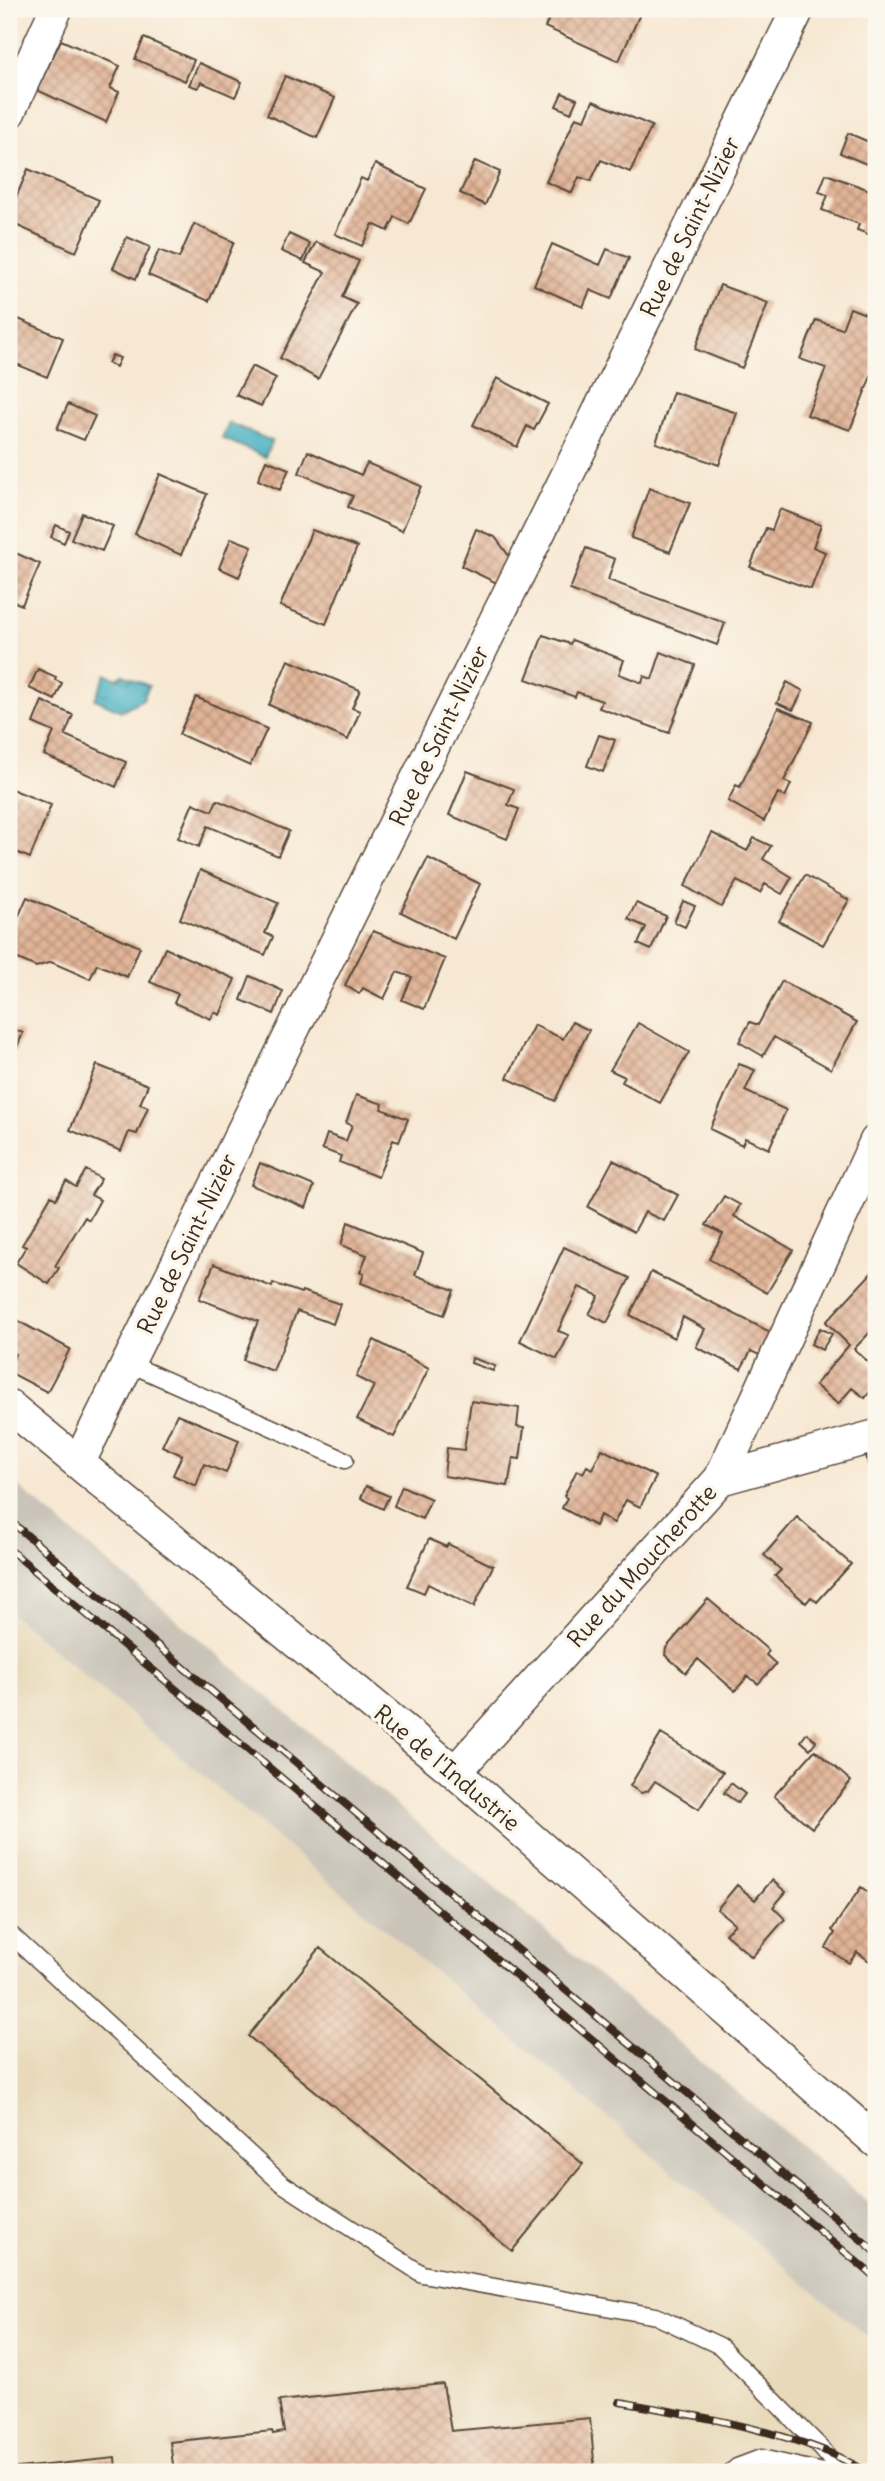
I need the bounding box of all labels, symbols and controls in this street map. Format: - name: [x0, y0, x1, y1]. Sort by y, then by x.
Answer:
- street label: Rue de Saint-Nizier: [633, 131, 746, 322]
- street label: Rue de Saint-Nizier: [382, 640, 495, 831]
- street label: Rue de Saint-Nizier: [130, 1148, 243, 1339]
- street label: Rue du Moucherotte: [561, 1478, 723, 1653]
- street label: Rue de l'Industrie: [368, 1698, 526, 1837]

